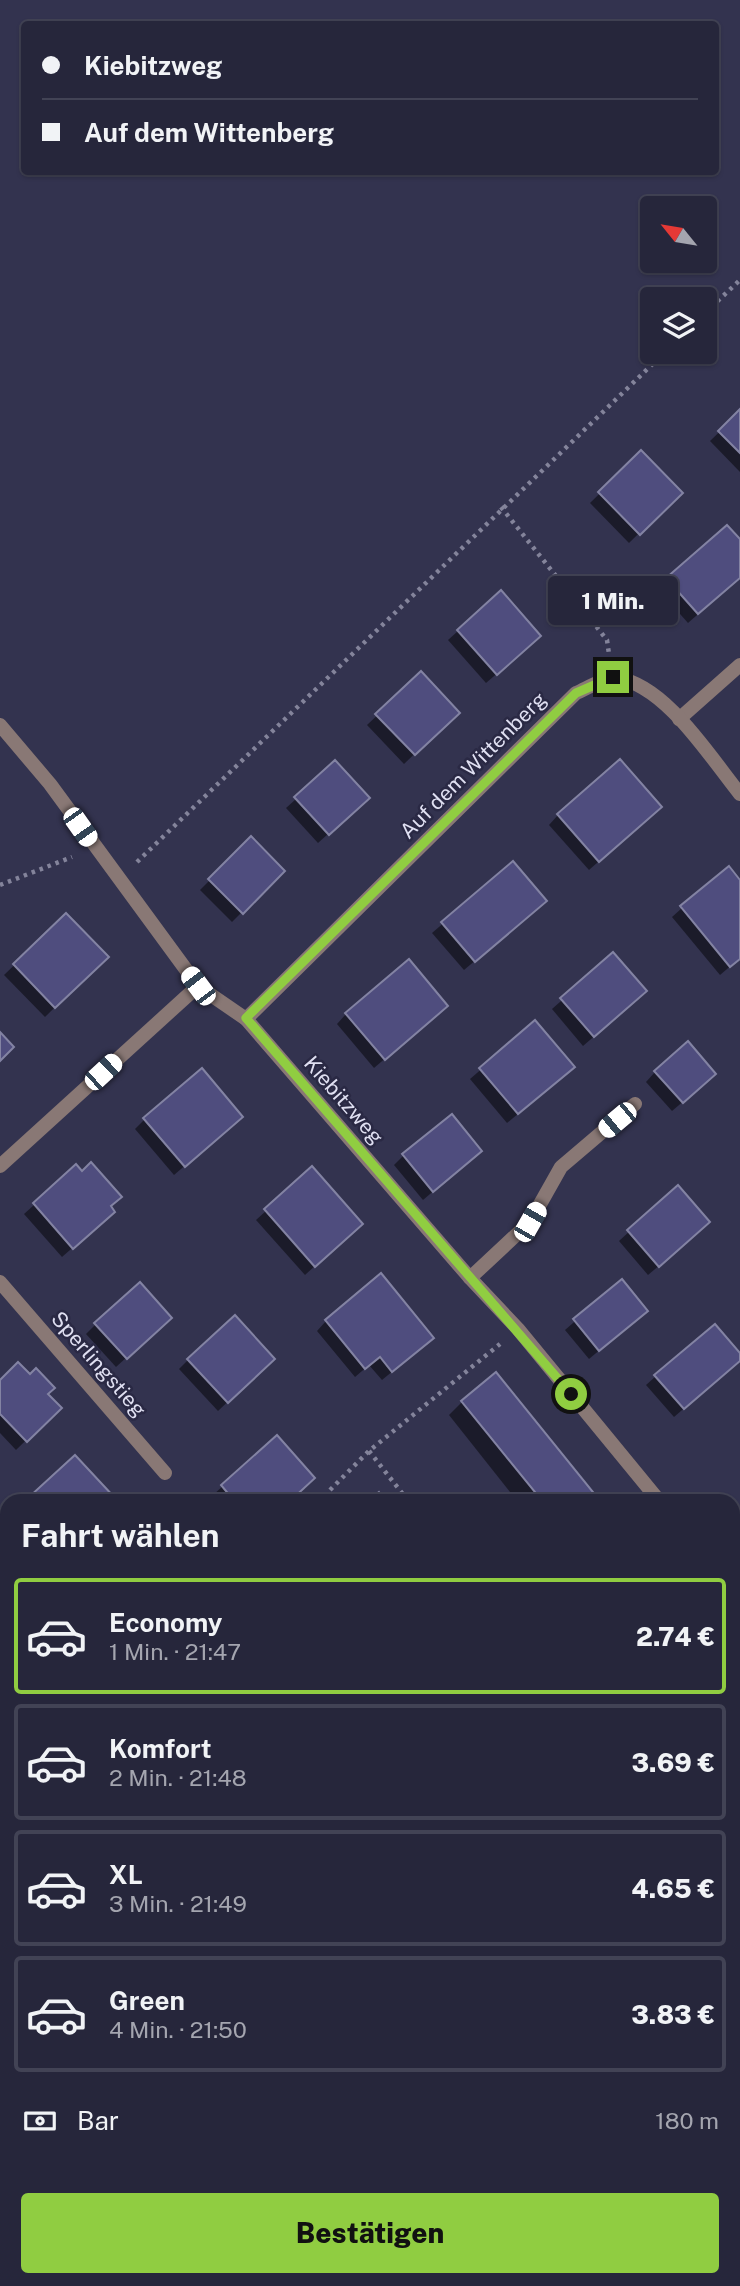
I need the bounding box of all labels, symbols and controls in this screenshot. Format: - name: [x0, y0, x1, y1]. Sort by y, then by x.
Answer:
- text: Kiebitzweg: [84, 50, 222, 81]
- text: Auf dem Wittenberg: [84, 117, 334, 148]
- north arrow: [640, 196, 718, 273]
- map controls: [640, 196, 717, 364]
- button: layers: [640, 287, 717, 364]
- callout: 1 Min.: [548, 576, 678, 624]
- text: 1 Min.: [581, 587, 645, 614]
- route end: [597, 661, 629, 693]
- street label: Auf dem Wittenberg: [395, 687, 551, 843]
- car: [60, 804, 101, 850]
- car: [177, 963, 220, 1009]
- car: [81, 1050, 126, 1094]
- street label: Kiebitzweg: [299, 1051, 389, 1149]
- car: [595, 1098, 640, 1142]
- car: [511, 1199, 550, 1245]
- street label: Sperlingstieg: [46, 1306, 152, 1422]
- route start: [555, 1378, 587, 1410]
- text: Fahrt wählen: [21, 1517, 220, 1554]
- icon: car: [25, 1605, 88, 1668]
- text: Economy: [109, 1607, 222, 1638]
- text: 2.74 €: [636, 1621, 715, 1652]
- text: 1 Min. · 21:47: [109, 1638, 241, 1665]
- icon: car: [25, 1731, 88, 1794]
- text: Komfort: [109, 1733, 211, 1764]
- text: 3.69 €: [631, 1747, 715, 1778]
- text: 2 Min. · 21:48: [109, 1764, 247, 1791]
- icon: car: [25, 1857, 88, 1920]
- text: XL: [109, 1859, 143, 1890]
- text: 4.65 €: [631, 1873, 715, 1904]
- text: 3 Min. · 21:49: [109, 1890, 247, 1917]
- icon: car: [25, 1983, 88, 2046]
- text: Green: [109, 1985, 185, 2016]
- text: 3.83 €: [631, 1999, 715, 2030]
- text: 4 Min. · 21:50: [109, 2016, 247, 2043]
- icon: cash: [21, 2102, 59, 2140]
- text: Bar: [77, 2105, 119, 2136]
- text: 180 m: [655, 2107, 719, 2134]
- button: Bestätigen: [21, 2193, 719, 2273]

